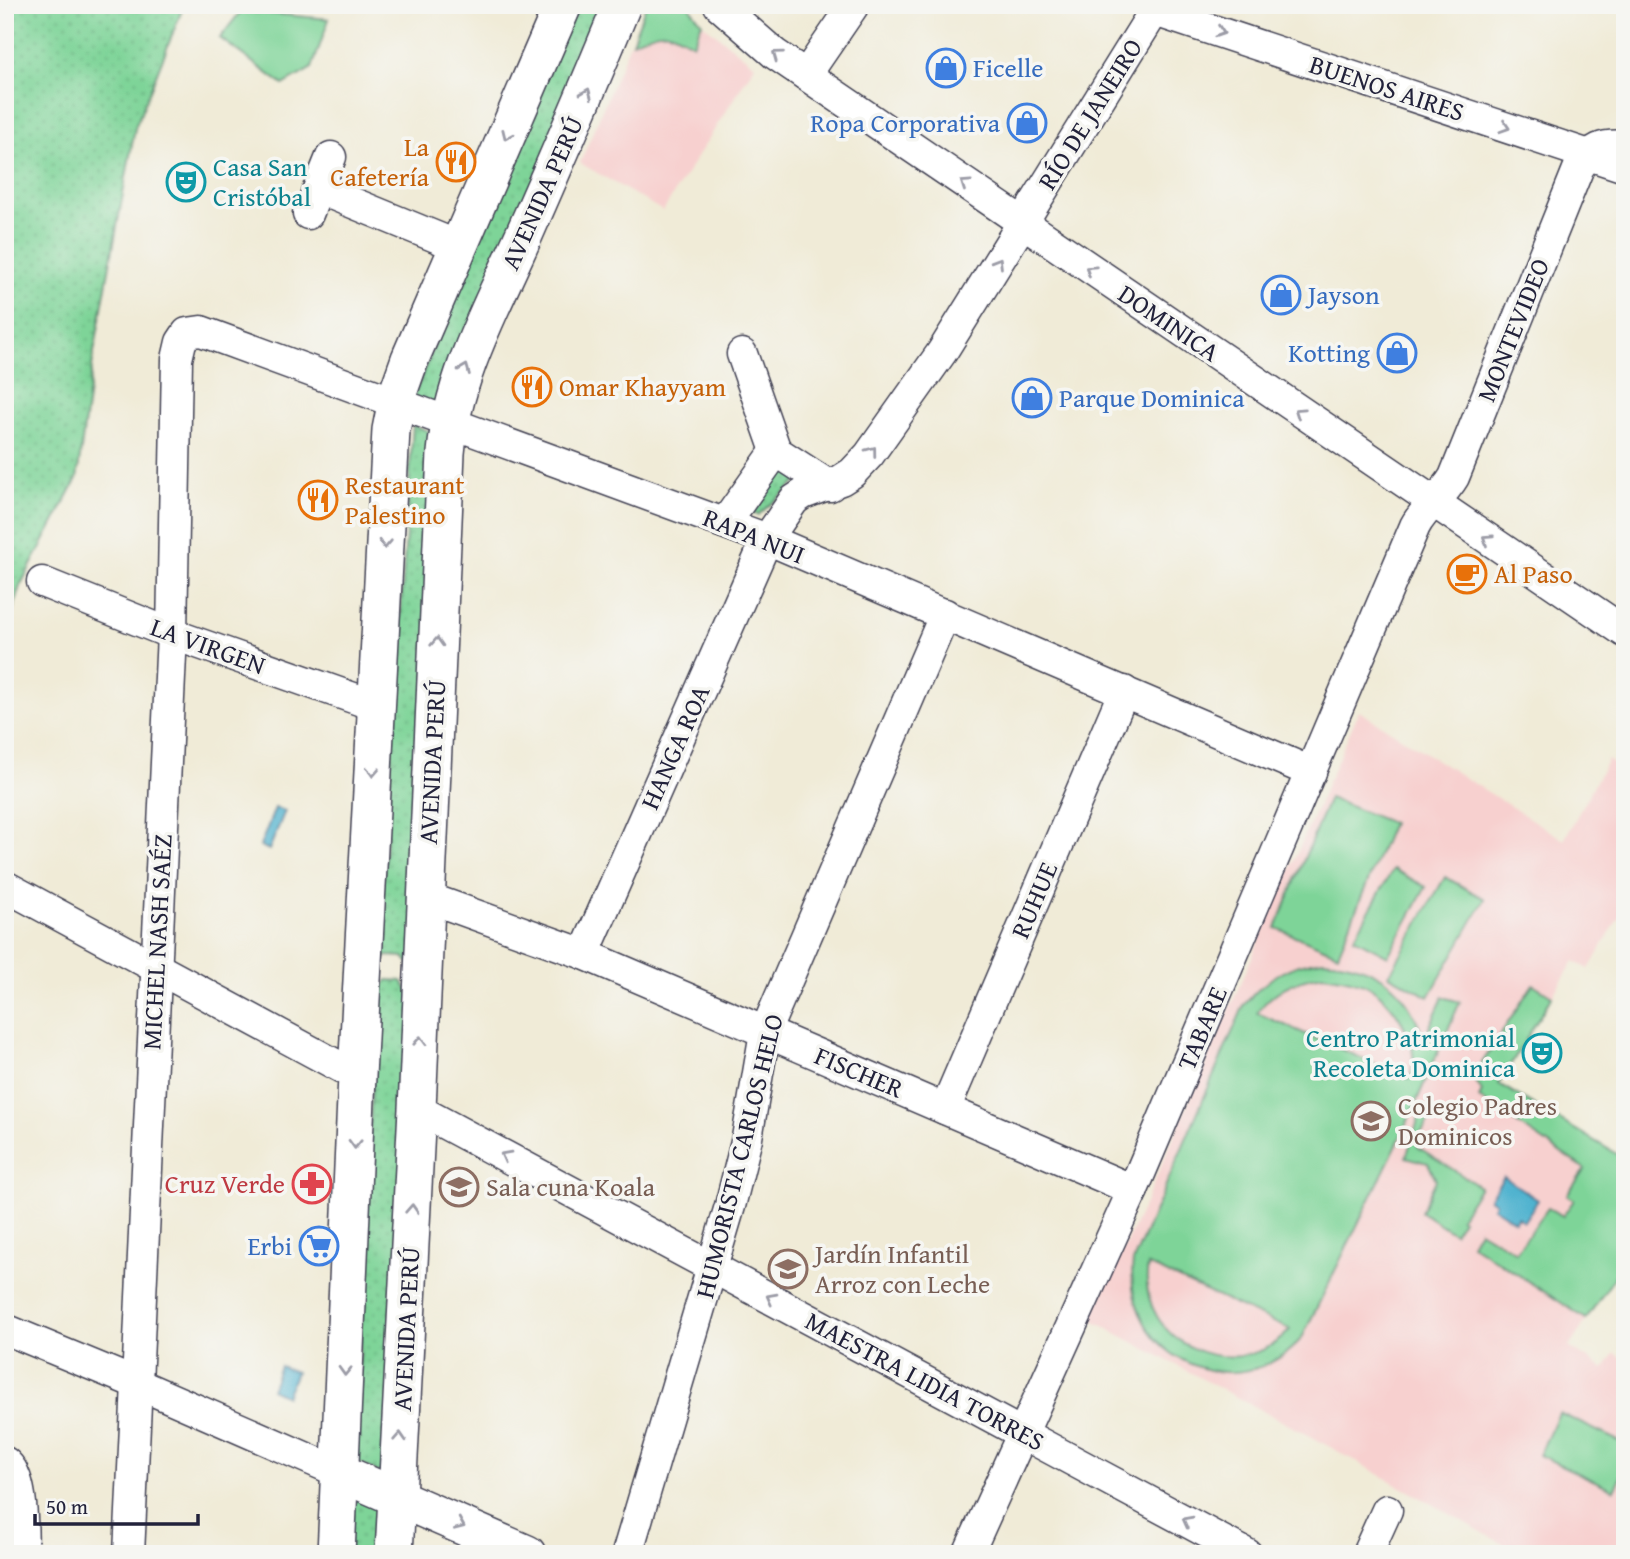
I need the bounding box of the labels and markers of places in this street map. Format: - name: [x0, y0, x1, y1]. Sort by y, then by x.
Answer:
- shop icon: Ficelle: [925, 47, 967, 89]
- place label: Ficelle: [973, 48, 1044, 87]
- shop icon: Ropa Corporativa: [1006, 102, 1048, 144]
- place label: Ropa Corporativa: [810, 103, 1001, 142]
- place label: La Cafetería: [330, 127, 430, 196]
- restaurant icon: La Cafetería: [435, 141, 477, 183]
- place label: Casa San Cristóbal: [213, 147, 311, 216]
- theatre icon: Casa San Cristóbal: [165, 161, 207, 203]
- shop icon: Jayson: [1260, 274, 1302, 316]
- place label: Jayson: [1305, 275, 1380, 314]
- shop icon: Kotting: [1376, 332, 1418, 374]
- place label: Kotting: [1288, 333, 1370, 372]
- restaurant icon: Omar Khayyam: [511, 366, 553, 408]
- place label: Omar Khayyam: [559, 367, 726, 406]
- shop icon: Parque Dominica: [1011, 377, 1053, 419]
- place label: Parque Dominica: [1059, 378, 1245, 417]
- place label: Restaurant Palestino: [345, 465, 465, 534]
- restaurant icon: Restaurant Palestino: [297, 479, 339, 521]
- cafe icon: Al Paso: [1446, 553, 1488, 595]
- place label: Al Paso: [1494, 554, 1573, 593]
- place label: Centro Patrimonial Recoleta Dominica: [1306, 1018, 1516, 1087]
- theatre icon: Centro Patrimonial Recoleta Dominica: [1521, 1032, 1563, 1074]
- place label: Colegio Padres Dominicos: [1398, 1086, 1557, 1155]
- school or university icon: Colegio Padres Dominicos: [1350, 1100, 1392, 1142]
- pharmacy icon: Cruz Verde: [291, 1163, 333, 1205]
- place label: Cruz Verde: [165, 1164, 285, 1203]
- school or university icon: Sala cuna Koala: [438, 1166, 480, 1208]
- place label: Sala cuna Koala: [486, 1167, 656, 1206]
- supermarket icon: Erbi: [298, 1225, 340, 1267]
- place label: Erbi: [247, 1226, 292, 1265]
- place label: Jardín Infantil Arroz con Leche: [812, 1234, 990, 1303]
- school or university icon: Jardín Infantil Arroz con Leche: [767, 1248, 809, 1290]

